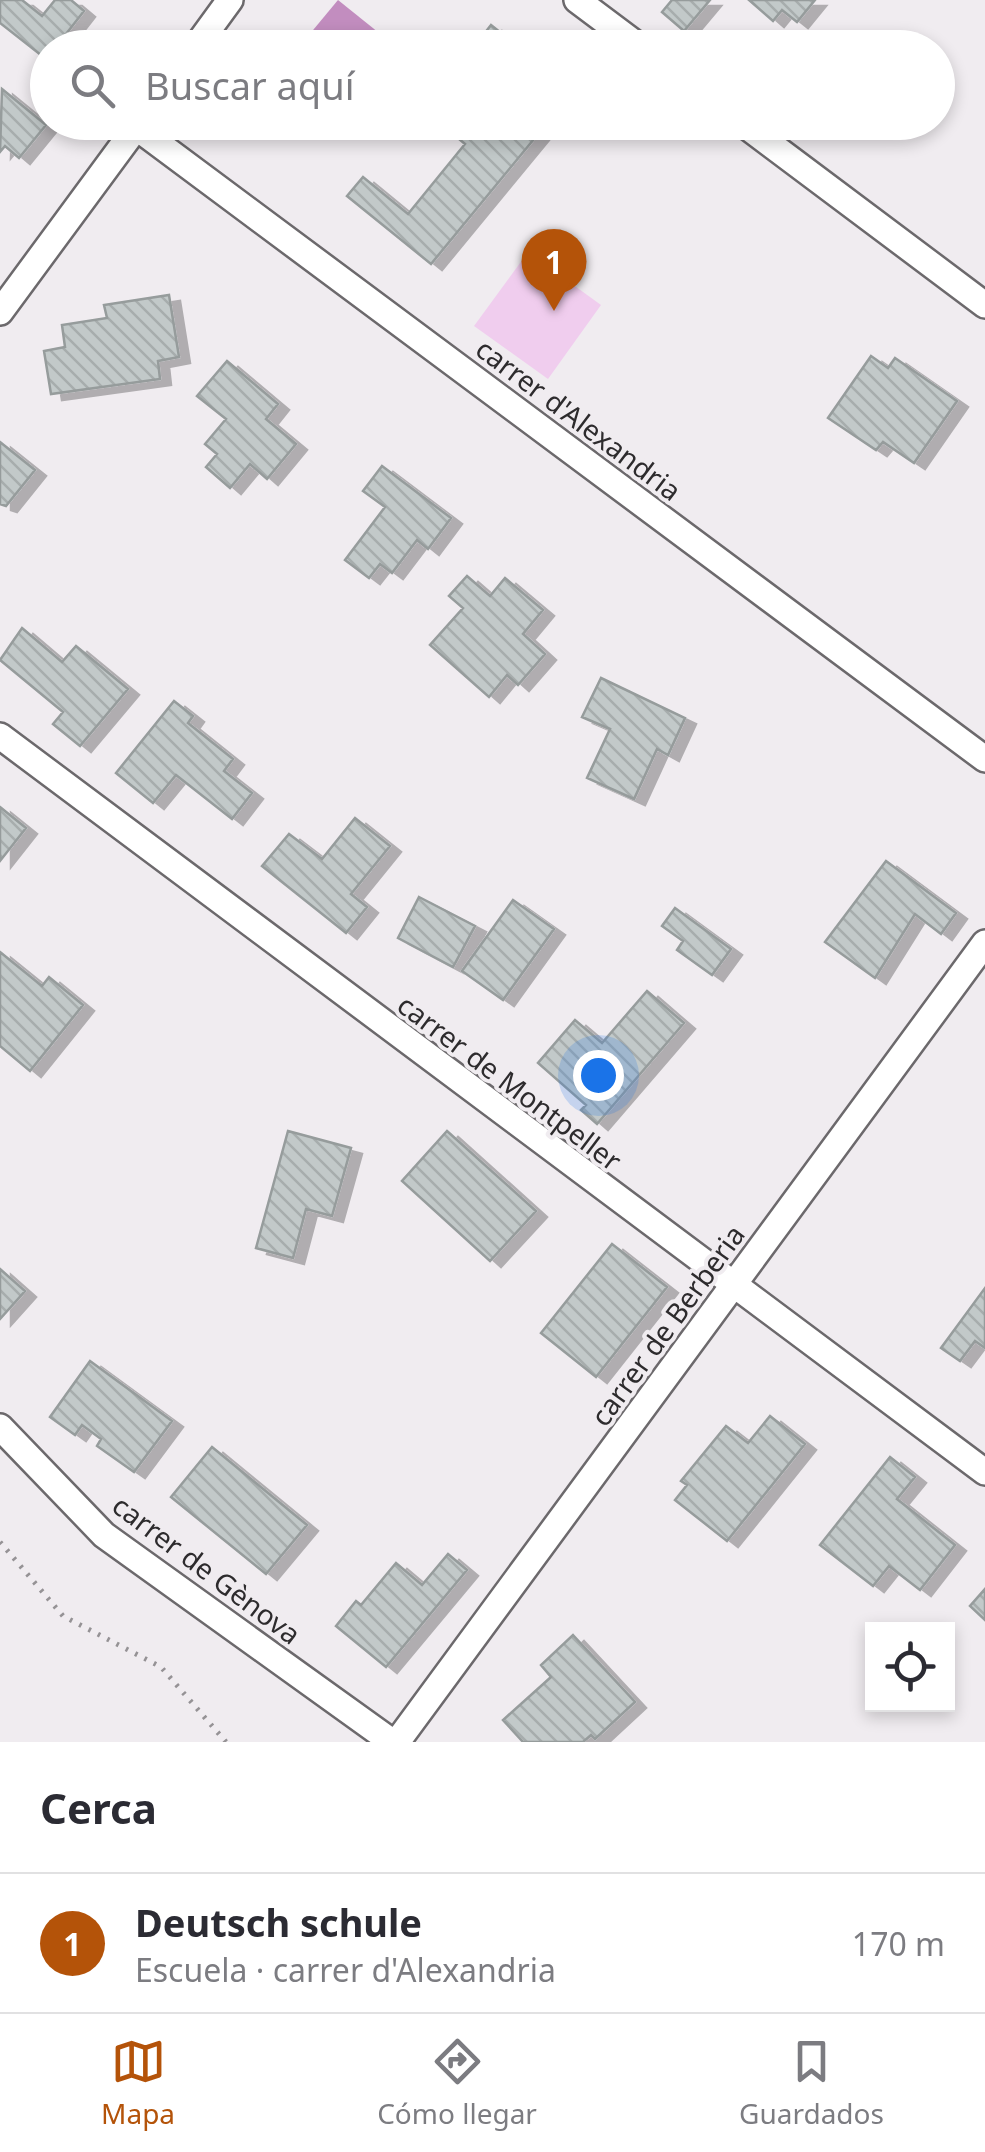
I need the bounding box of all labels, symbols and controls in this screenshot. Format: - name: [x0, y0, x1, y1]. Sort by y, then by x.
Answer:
- search box: [30, 30, 955, 140]
- icon: search: [65, 58, 120, 113]
- text: Buscar aquí: [145, 59, 355, 111]
- pin: 1: [522, 228, 586, 311]
- street label: carrer d'Alexandria: [469, 329, 689, 509]
- street label: carrer de Montpeller: [390, 985, 630, 1179]
- your location: [573, 1050, 624, 1101]
- street label: carrer de Berberia: [581, 1217, 753, 1433]
- street label: carrer de Gènova: [105, 1486, 309, 1652]
- map controls: [865, 1622, 955, 1712]
- button: locate: [865, 1622, 955, 1712]
- text: Cerca: [40, 1779, 157, 1836]
- text: Deutsch schule: [135, 1896, 422, 1948]
- text: 1: [63, 1922, 82, 1965]
- text: 170 m: [852, 1922, 945, 1965]
- text: Escuela · carrer d'Alexandria: [135, 1948, 556, 1991]
- tab: Mapa: [101, 2034, 175, 2132]
- tab: Cómo llegar: [377, 2034, 537, 2132]
- tab: Guardados: [739, 2034, 884, 2132]

